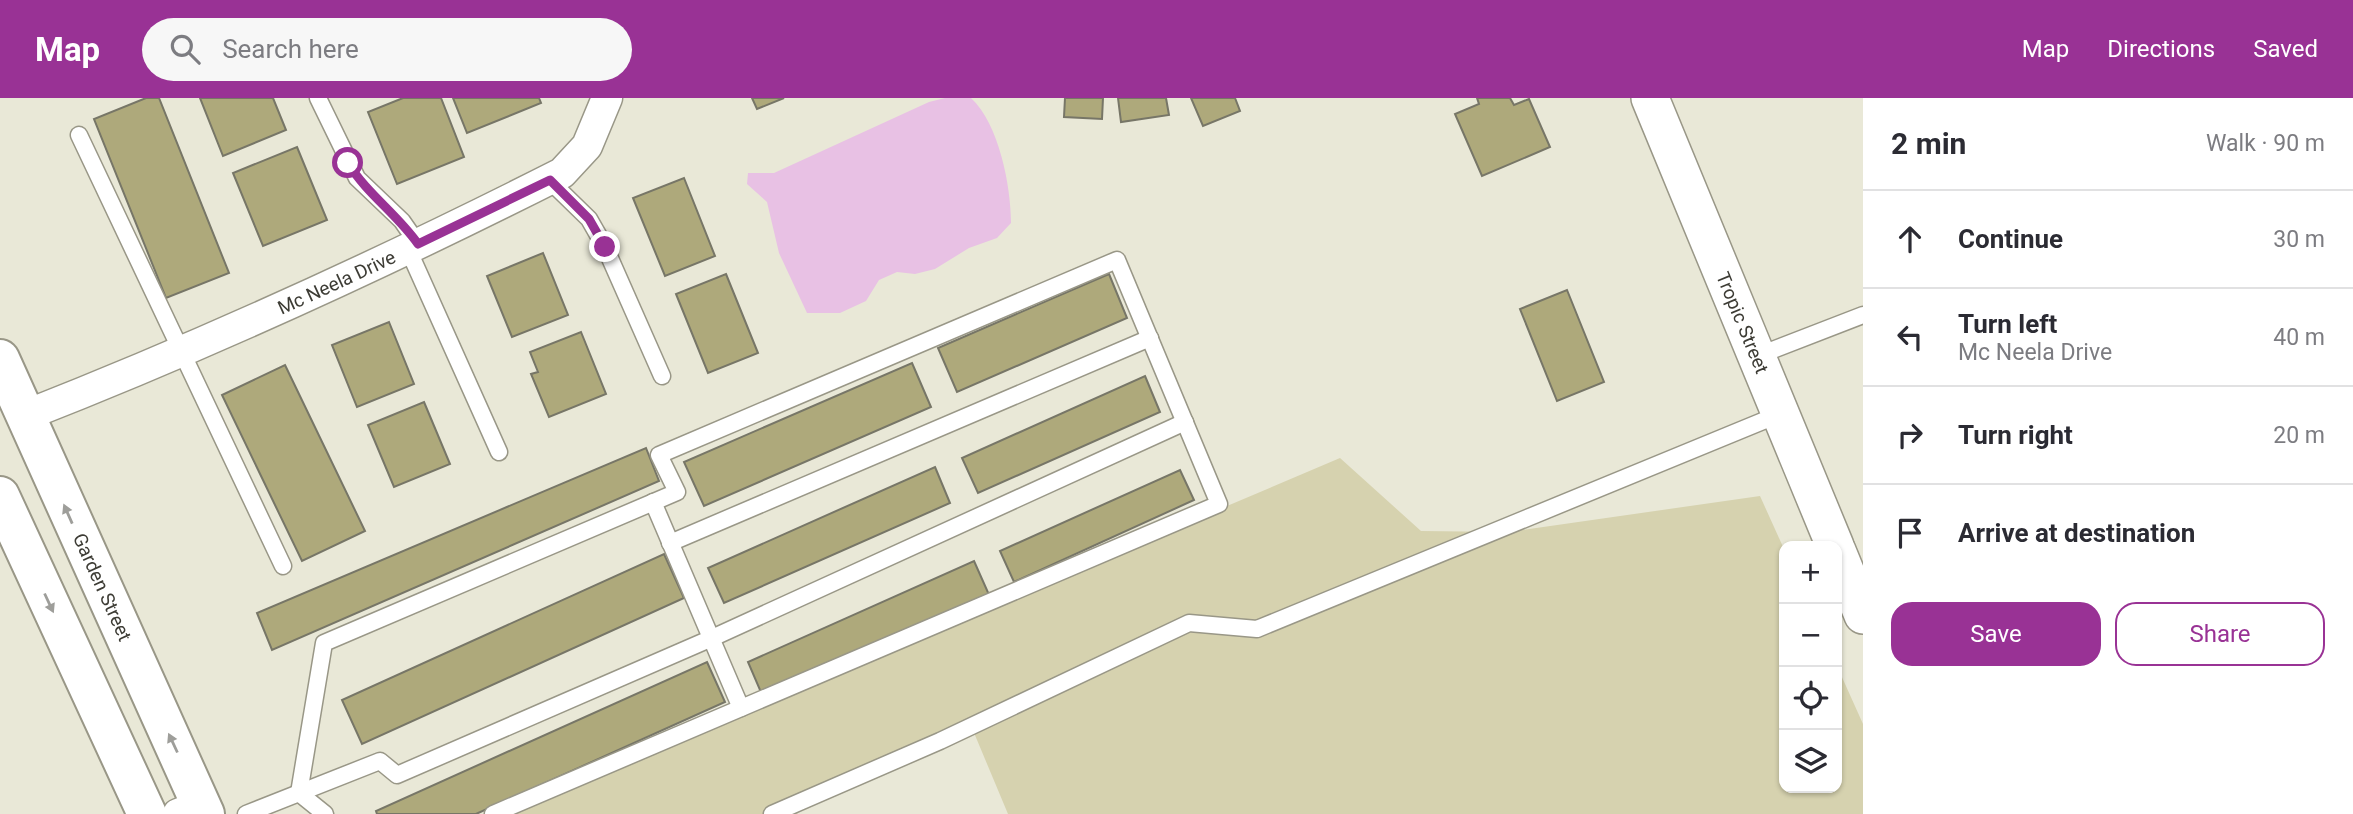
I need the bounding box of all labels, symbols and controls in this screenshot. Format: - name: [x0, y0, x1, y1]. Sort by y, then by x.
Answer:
- search box: [142, 18, 632, 81]
- text: Map: [35, 30, 100, 69]
- icon: search: [166, 30, 204, 68]
- text: Search here: [222, 34, 359, 64]
- text: Map: [2022, 35, 2069, 63]
- text: Directions: [2107, 35, 2215, 63]
- text: Saved: [2253, 35, 2318, 63]
- text: 2 min: [1891, 126, 1966, 161]
- text: Walk · 90 m: [2206, 130, 2325, 157]
- route start: [332, 147, 363, 178]
- icon: ahead: [1891, 220, 1929, 258]
- text: Continue: [1958, 224, 2063, 254]
- text: 30 m: [2273, 226, 2325, 253]
- route end: [589, 231, 620, 262]
- street label: Mc Neela Drive: [274, 245, 399, 320]
- street label: Tropic Street: [1711, 269, 1774, 377]
- text: Turn left: [1958, 309, 2057, 339]
- icon: left: [1891, 318, 1929, 356]
- text: 40 m: [2273, 324, 2325, 351]
- text: Mc Neela Drive: [1958, 339, 2112, 366]
- icon: right: [1891, 416, 1929, 454]
- text: Turn right: [1958, 420, 2073, 450]
- text: 20 m: [2273, 422, 2325, 449]
- one-way arrow: [62, 503, 73, 524]
- icon: arrive: [1891, 514, 1929, 552]
- text: Arrive at destination: [1958, 518, 2195, 548]
- street label: Garden Street: [68, 530, 136, 645]
- map controls: [1779, 541, 1842, 793]
- button: +: [1779, 541, 1842, 604]
- one-way arrow: [43, 593, 55, 613]
- button: Save: [1891, 602, 2101, 666]
- button: Share: [2115, 602, 2325, 666]
- button: −: [1779, 604, 1842, 667]
- button: locate: [1779, 667, 1842, 730]
- button: layers: [1779, 730, 1842, 793]
- one-way arrow: [167, 733, 179, 753]

